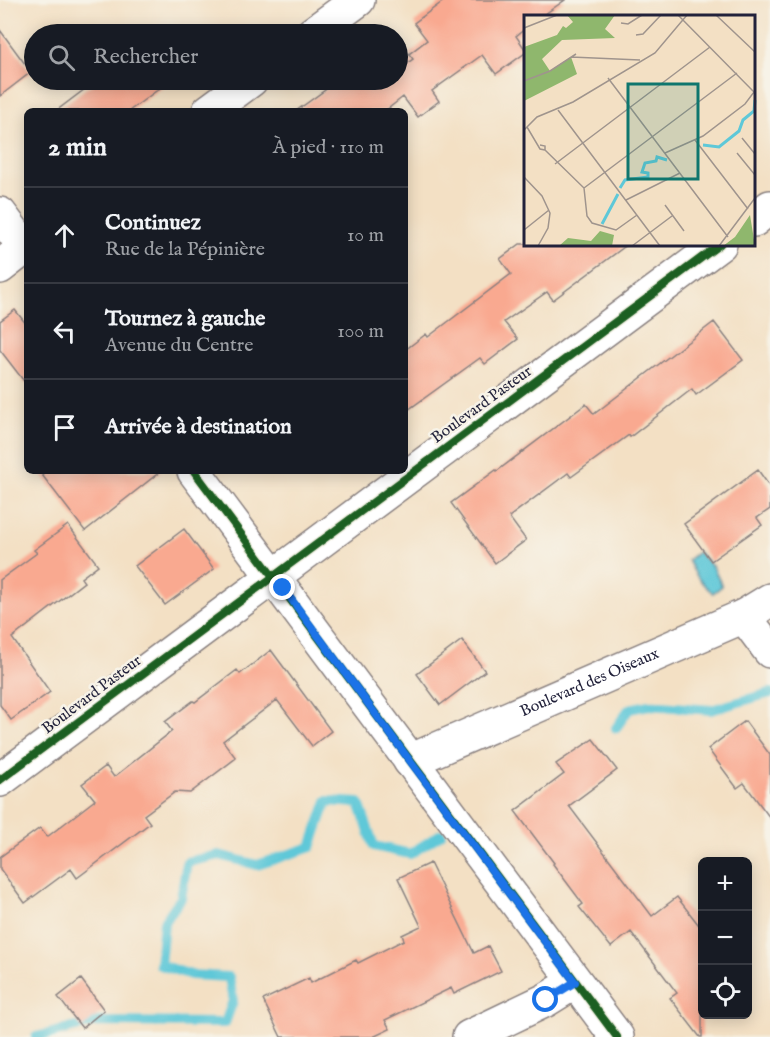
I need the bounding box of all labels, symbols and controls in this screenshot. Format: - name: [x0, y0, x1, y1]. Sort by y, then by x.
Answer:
- inset map: [524, 15, 755, 246]
- search box: [24, 24, 408, 90]
- icon: search: [45, 41, 78, 74]
- text: Rechercher: [93, 43, 198, 71]
- text: 2 min: [48, 131, 107, 164]
- text: À pied · 110 m: [273, 135, 384, 160]
- text: Continuez: [105, 209, 201, 237]
- icon: ahead: [48, 219, 81, 252]
- text: 10 m: [347, 223, 384, 248]
- text: Rue de la Pépinière: [105, 237, 265, 262]
- text: Tournez à gauche: [105, 305, 265, 333]
- icon: left: [48, 315, 81, 348]
- text: 100 m: [337, 319, 384, 344]
- text: Avenue du Centre: [105, 333, 253, 358]
- street label: Boulevard Pasteur: [428, 362, 536, 448]
- icon: arrive: [48, 411, 81, 444]
- text: Arrivée à destination: [105, 413, 292, 441]
- route end: [269, 574, 295, 600]
- street label: Boulevard des Oiseaux: [517, 644, 663, 722]
- street label: Boulevard Pasteur: [38, 651, 146, 739]
- map controls: [698, 857, 752, 1019]
- button: +: [698, 857, 752, 911]
- button: −: [698, 911, 752, 965]
- button: locate: [698, 965, 752, 1019]
- route start: [532, 986, 558, 1012]

